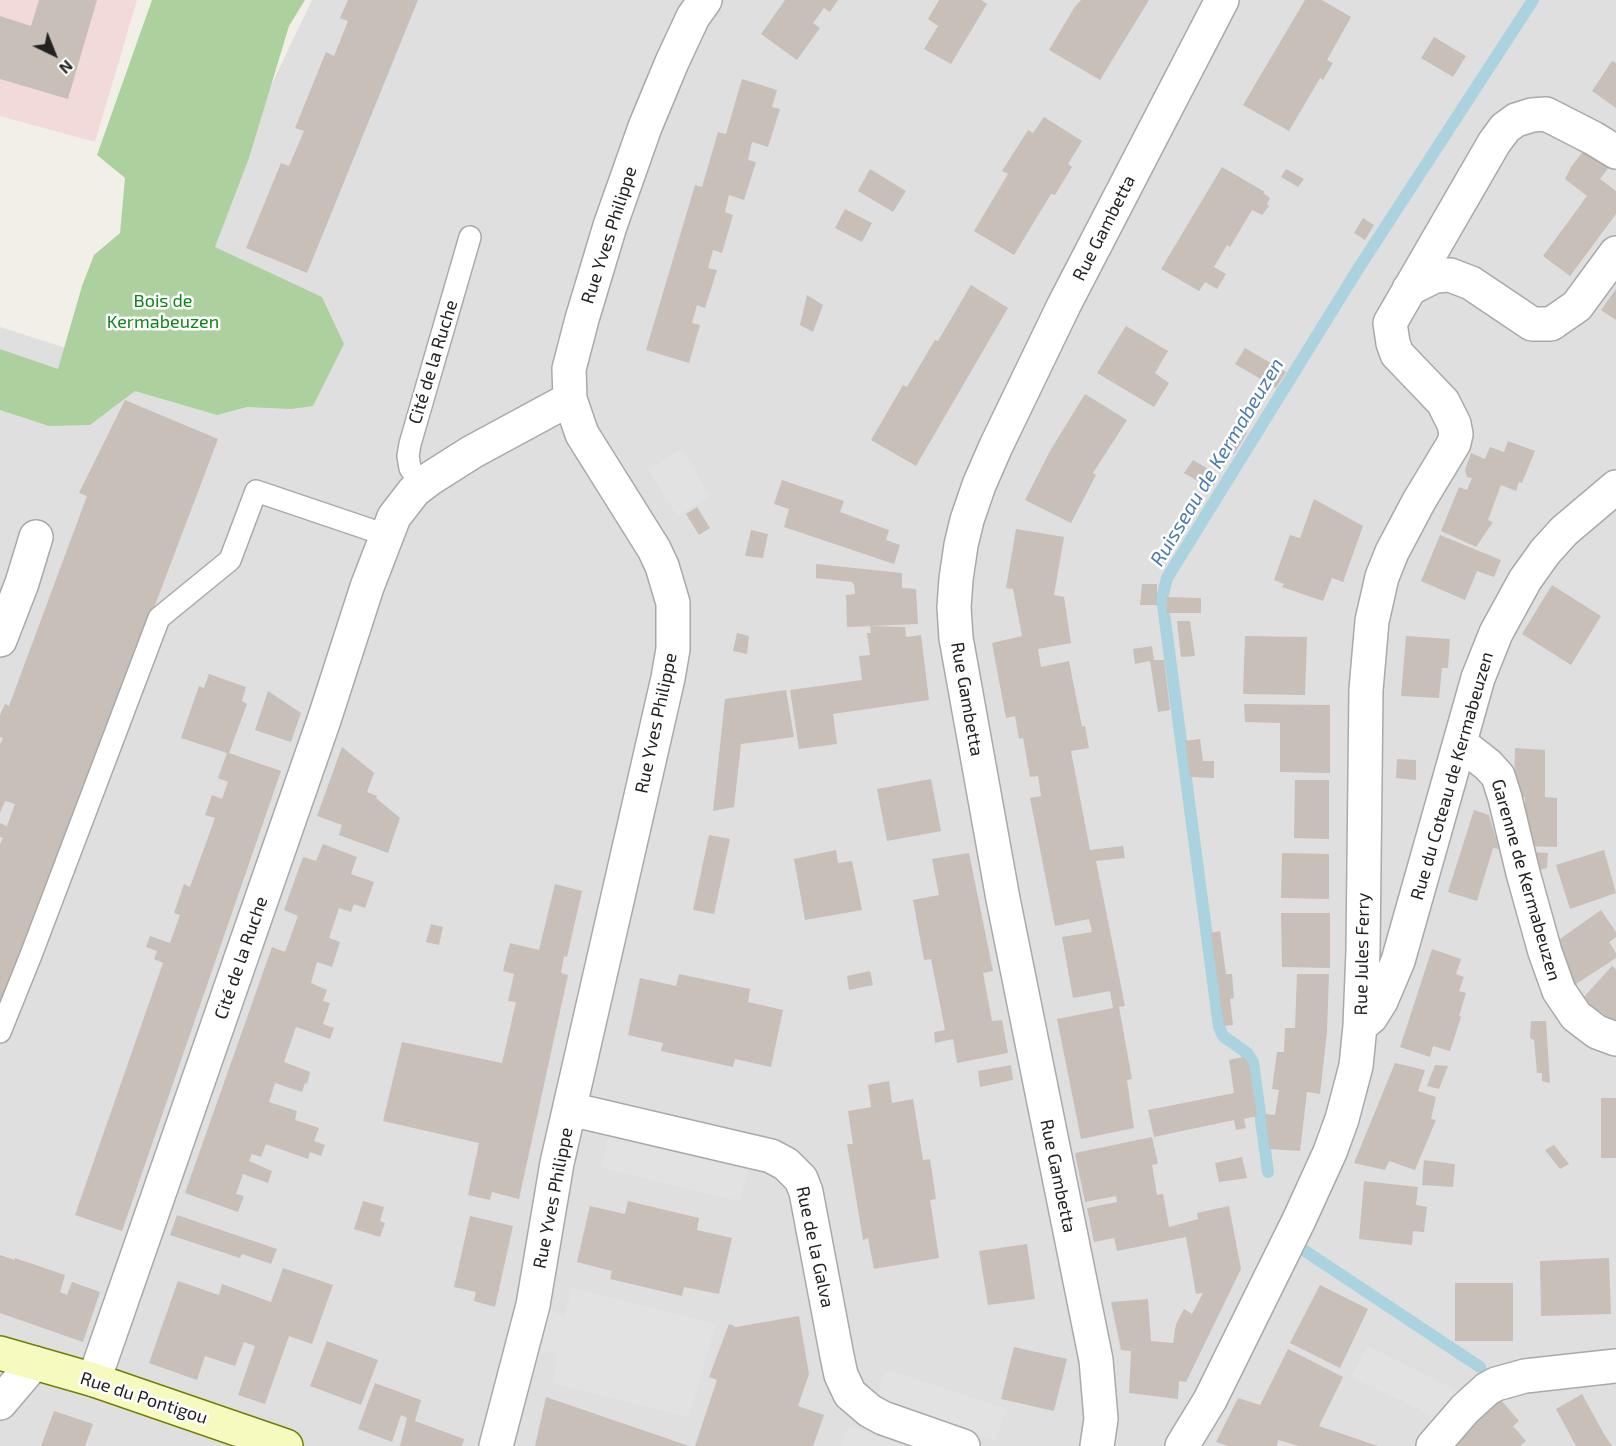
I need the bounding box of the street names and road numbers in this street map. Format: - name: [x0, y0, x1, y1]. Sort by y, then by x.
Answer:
- street label: Rue Yves Philippe: [577, 164, 641, 306]
- street label: Rue Gambetta: [1068, 172, 1140, 284]
- street label: Cité de la Ruche: [404, 297, 462, 427]
- street label: Rue Gambetta: [946, 640, 988, 758]
- street label: Rue du Coteau de Kermabeuzen: [1406, 649, 1498, 903]
- street label: Rue Yves Philippe: [631, 651, 681, 795]
- street label: Garenne de Kermabeuzen: [1487, 777, 1565, 983]
- street label: Rue Jules Ferry: [1350, 892, 1374, 1016]
- street label: Cité de la Ruche: [210, 894, 272, 1022]
- street label: Rue Gambetta: [1035, 1117, 1081, 1235]
- street label: Rue Yves Philippe: [529, 1126, 577, 1270]
- street label: Rue de la Galva: [792, 1184, 838, 1310]
- street label: Rue du Pontigou: [78, 1367, 210, 1429]

